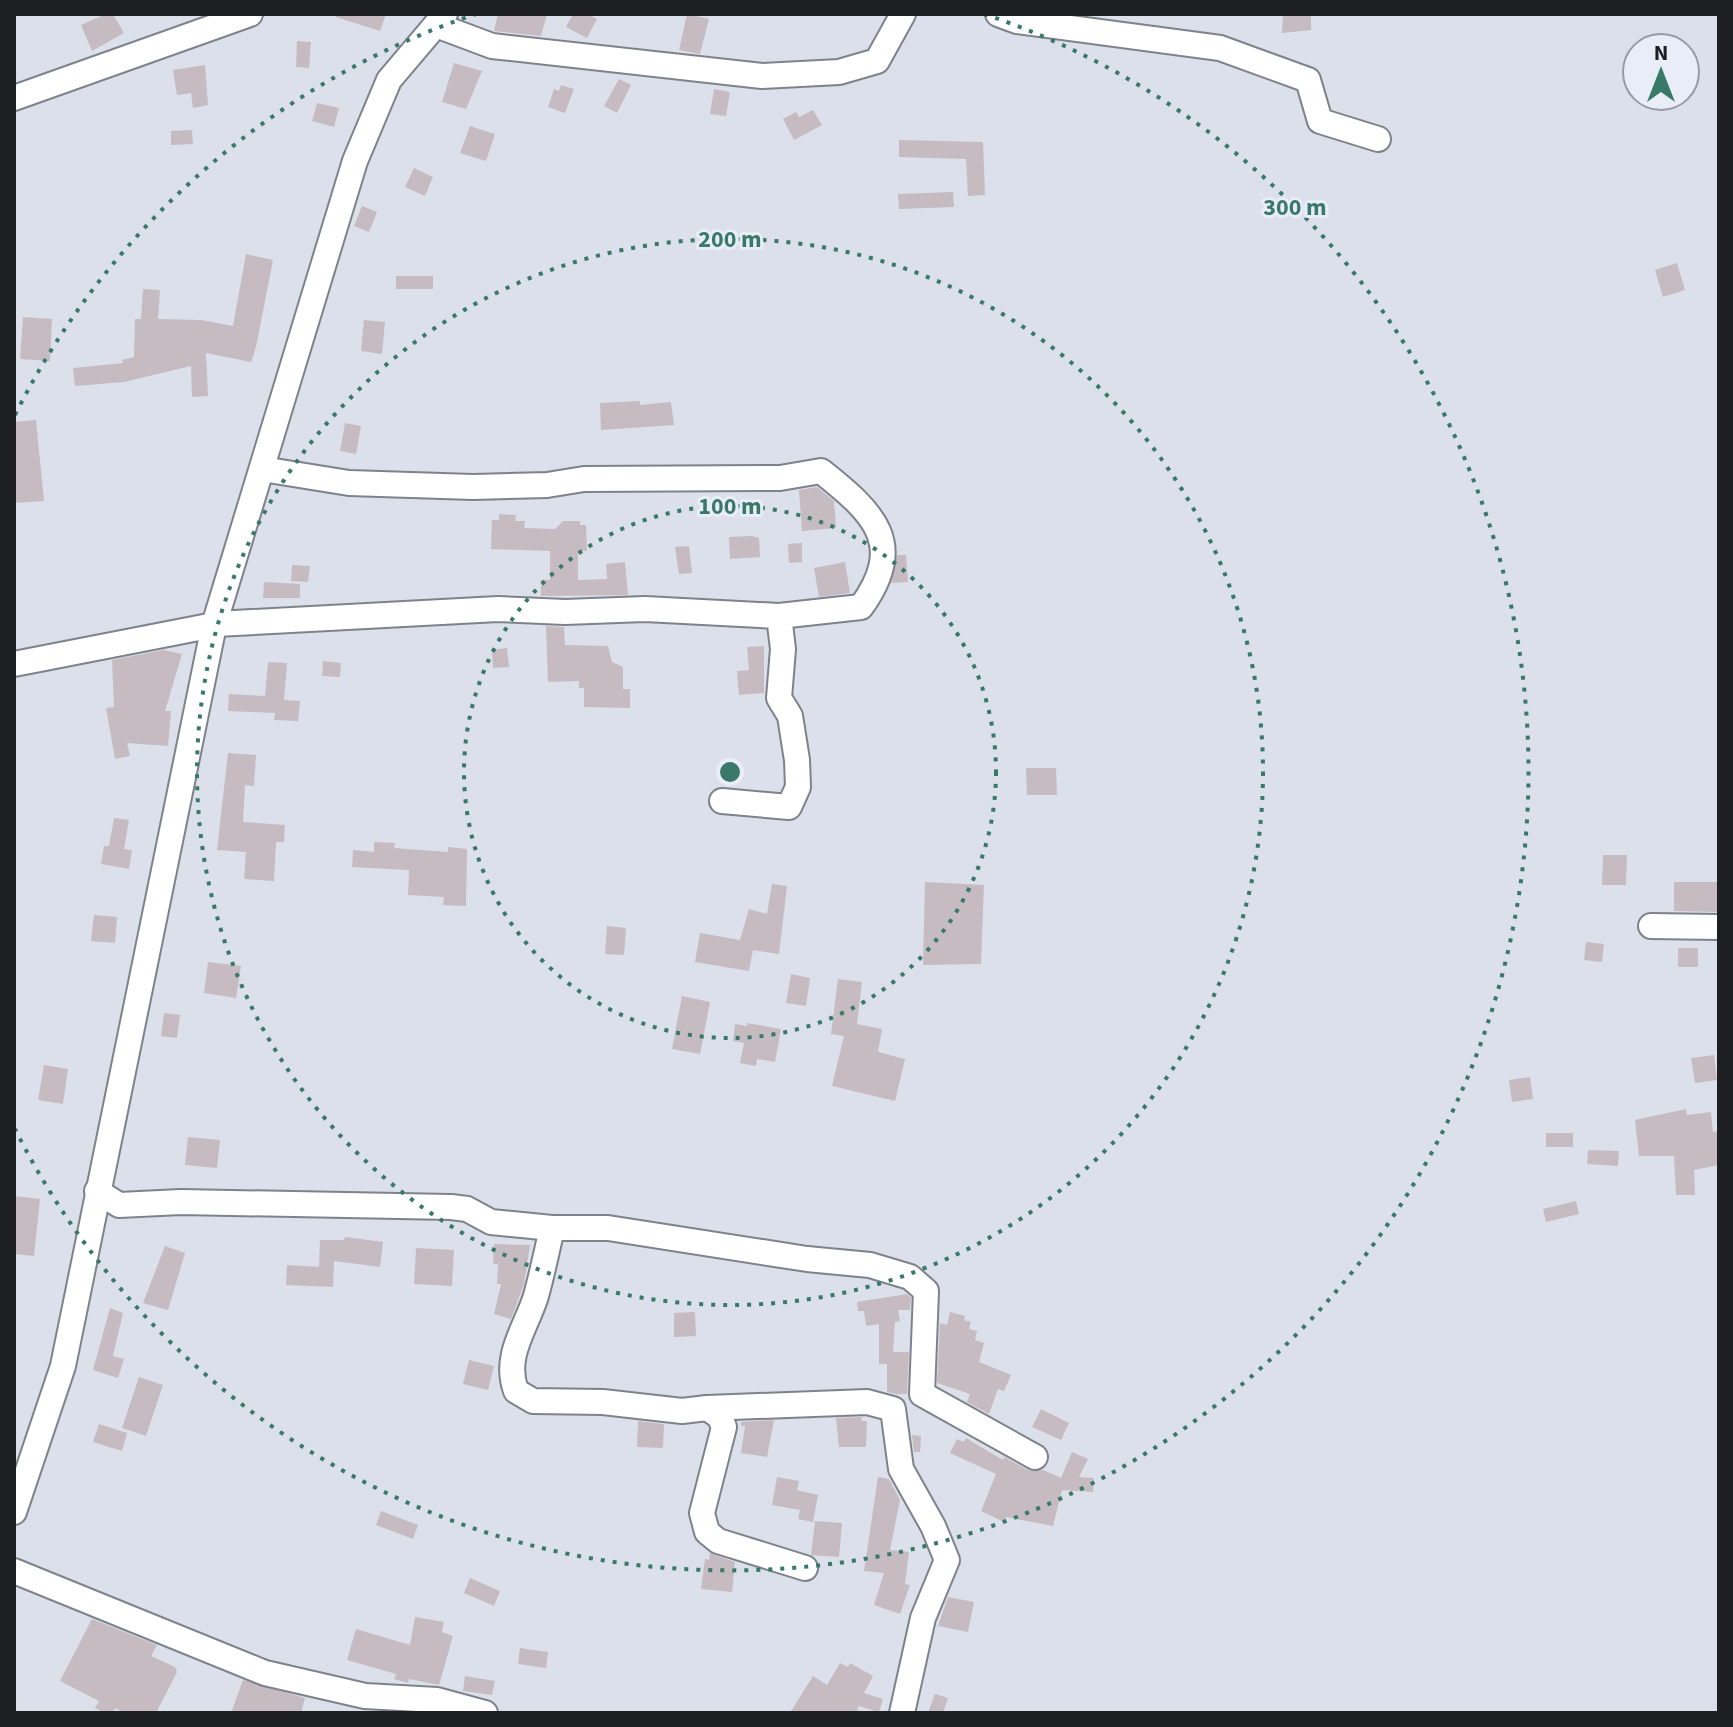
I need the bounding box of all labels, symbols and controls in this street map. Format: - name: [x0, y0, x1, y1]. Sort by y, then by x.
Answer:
- north arrow: [1621, 32, 1701, 112]
- text: N: [1654, 37, 1668, 69]
- text: 300 m: [1263, 190, 1327, 225]
- text: 200 m: [698, 222, 762, 257]
- text: 100 m: [698, 489, 762, 524]
- centre of rings: [716, 758, 744, 786]

